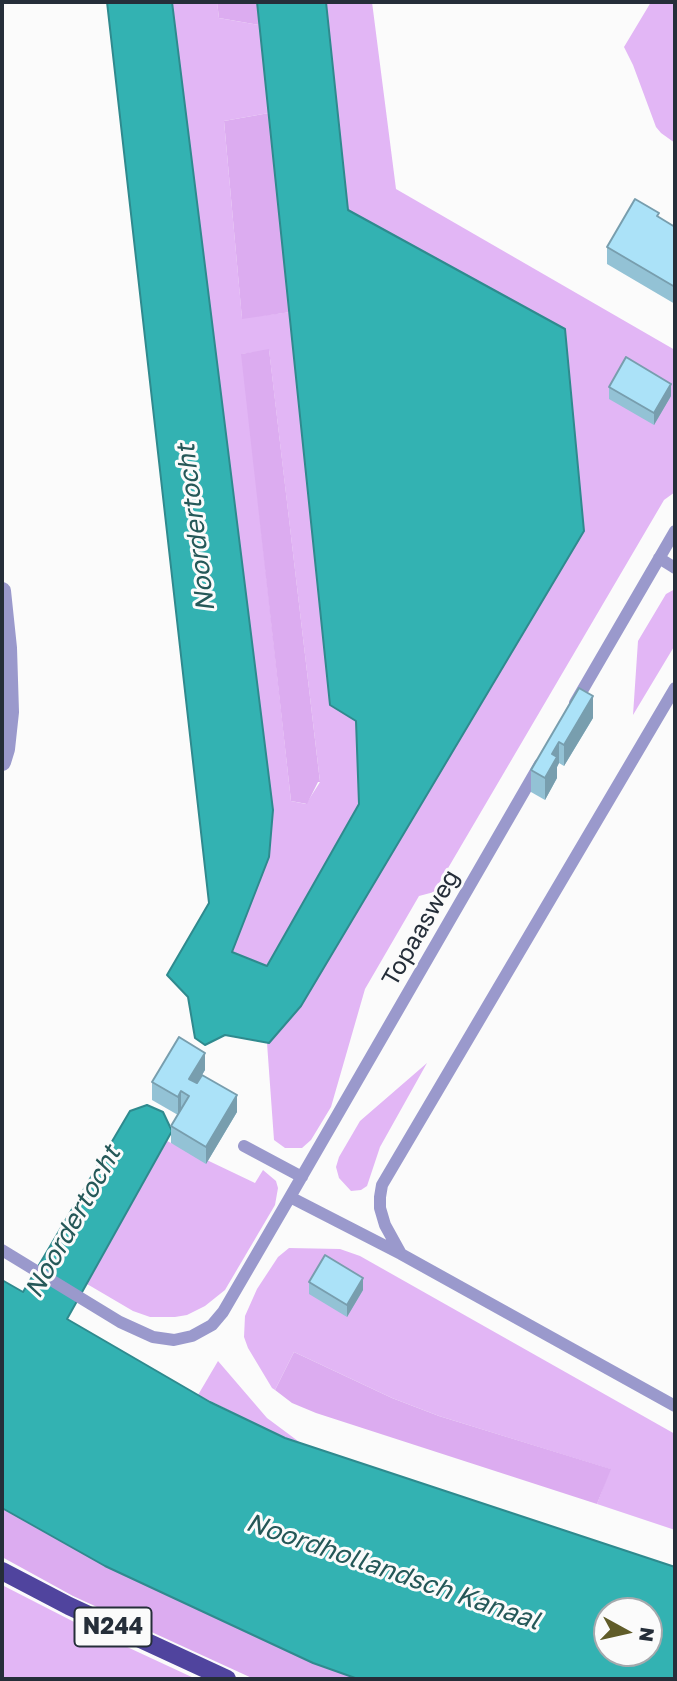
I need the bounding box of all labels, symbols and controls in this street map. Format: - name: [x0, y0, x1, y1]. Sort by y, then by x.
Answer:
- water label: Noordertocht: [170, 442, 222, 614]
- street label: Topaasweg: [376, 865, 466, 991]
- water label: Noordertocht: [18, 1141, 128, 1303]
- water label: Noordhollandsch Kanaal: [242, 1507, 544, 1637]
- north arrow: [593, 1597, 663, 1667]
- road number: N244: [74, 1608, 152, 1646]
- text: N: [635, 1626, 660, 1643]

